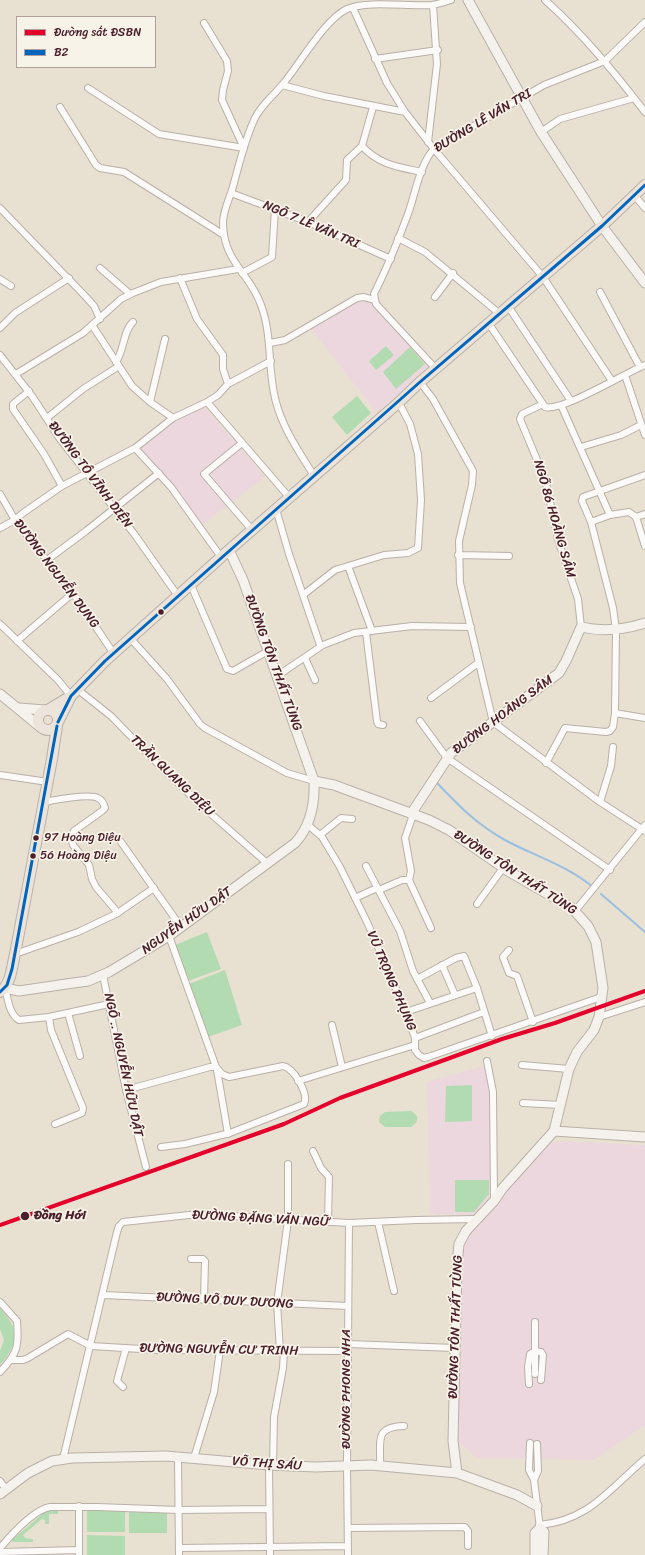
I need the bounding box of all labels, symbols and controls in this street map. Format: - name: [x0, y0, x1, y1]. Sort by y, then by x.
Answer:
- legend: [16, 16, 156, 68]
- text: Đường sắt ĐSBN: [54, 21, 142, 43]
- text: B2: [54, 41, 69, 63]
- street label: ĐƯỜNG LÊ VĂN TRI: [432, 86, 534, 156]
- street label: NGÕ 7 LÊ VĂN TRI: [260, 198, 362, 252]
- street label: ĐƯỜNG TÔ VĨNH DIỆN: [45, 418, 135, 532]
- street label: NGÕ 86 HOÀNG SÂM: [530, 458, 578, 580]
- street label: ĐƯỜNG NGUYỄN DỤNG: [10, 516, 102, 632]
- street label: ĐƯỜNG TÔN THẤT TÙNG: [241, 593, 305, 733]
- unlabelled marker: [156, 607, 166, 617]
- street label: ĐƯỜNG HOÀNG SÂM: [450, 672, 556, 758]
- street label: TRẦN QUANG DIỆU: [127, 732, 217, 820]
- street label: ĐƯỜNG TÔN THẤT TÙNG: [450, 827, 580, 919]
- place label: 97 Hoàng Diệu: [44, 831, 121, 845]
- marker: 97 Hoàng Diệu: [31, 833, 41, 843]
- place label: 56 Hoàng Diệu: [40, 849, 117, 863]
- marker: 56 Hoàng Diệu: [28, 851, 38, 861]
- street label: NGUYỄN HỮU DẬT: [139, 884, 235, 958]
- street label: VŨ TRỌNG PHỤNG: [363, 929, 419, 1033]
- street label: NGÕ .. NGUYỄN HỮU DẬT: [100, 992, 146, 1138]
- place label: Đồng Hới: [34, 1208, 86, 1224]
- street label: ĐƯỜNG ĐẶNG VĂN NGỮ: [192, 1208, 330, 1230]
- marker: Đồng Hới: [19, 1210, 31, 1222]
- street label: ĐƯỜNG TÔN THẤT TÙNG: [446, 1255, 466, 1399]
- street label: ĐƯỜNG VÕ DUY DƯƠNG: [156, 1290, 294, 1312]
- street label: ĐƯỜNG PHONG NHA: [339, 1329, 355, 1449]
- street label: ĐƯỜNG NGUYỄN CƯ TRINH: [139, 1341, 299, 1359]
- street label: VÕ THỊ SÁU: [232, 1454, 302, 1474]

